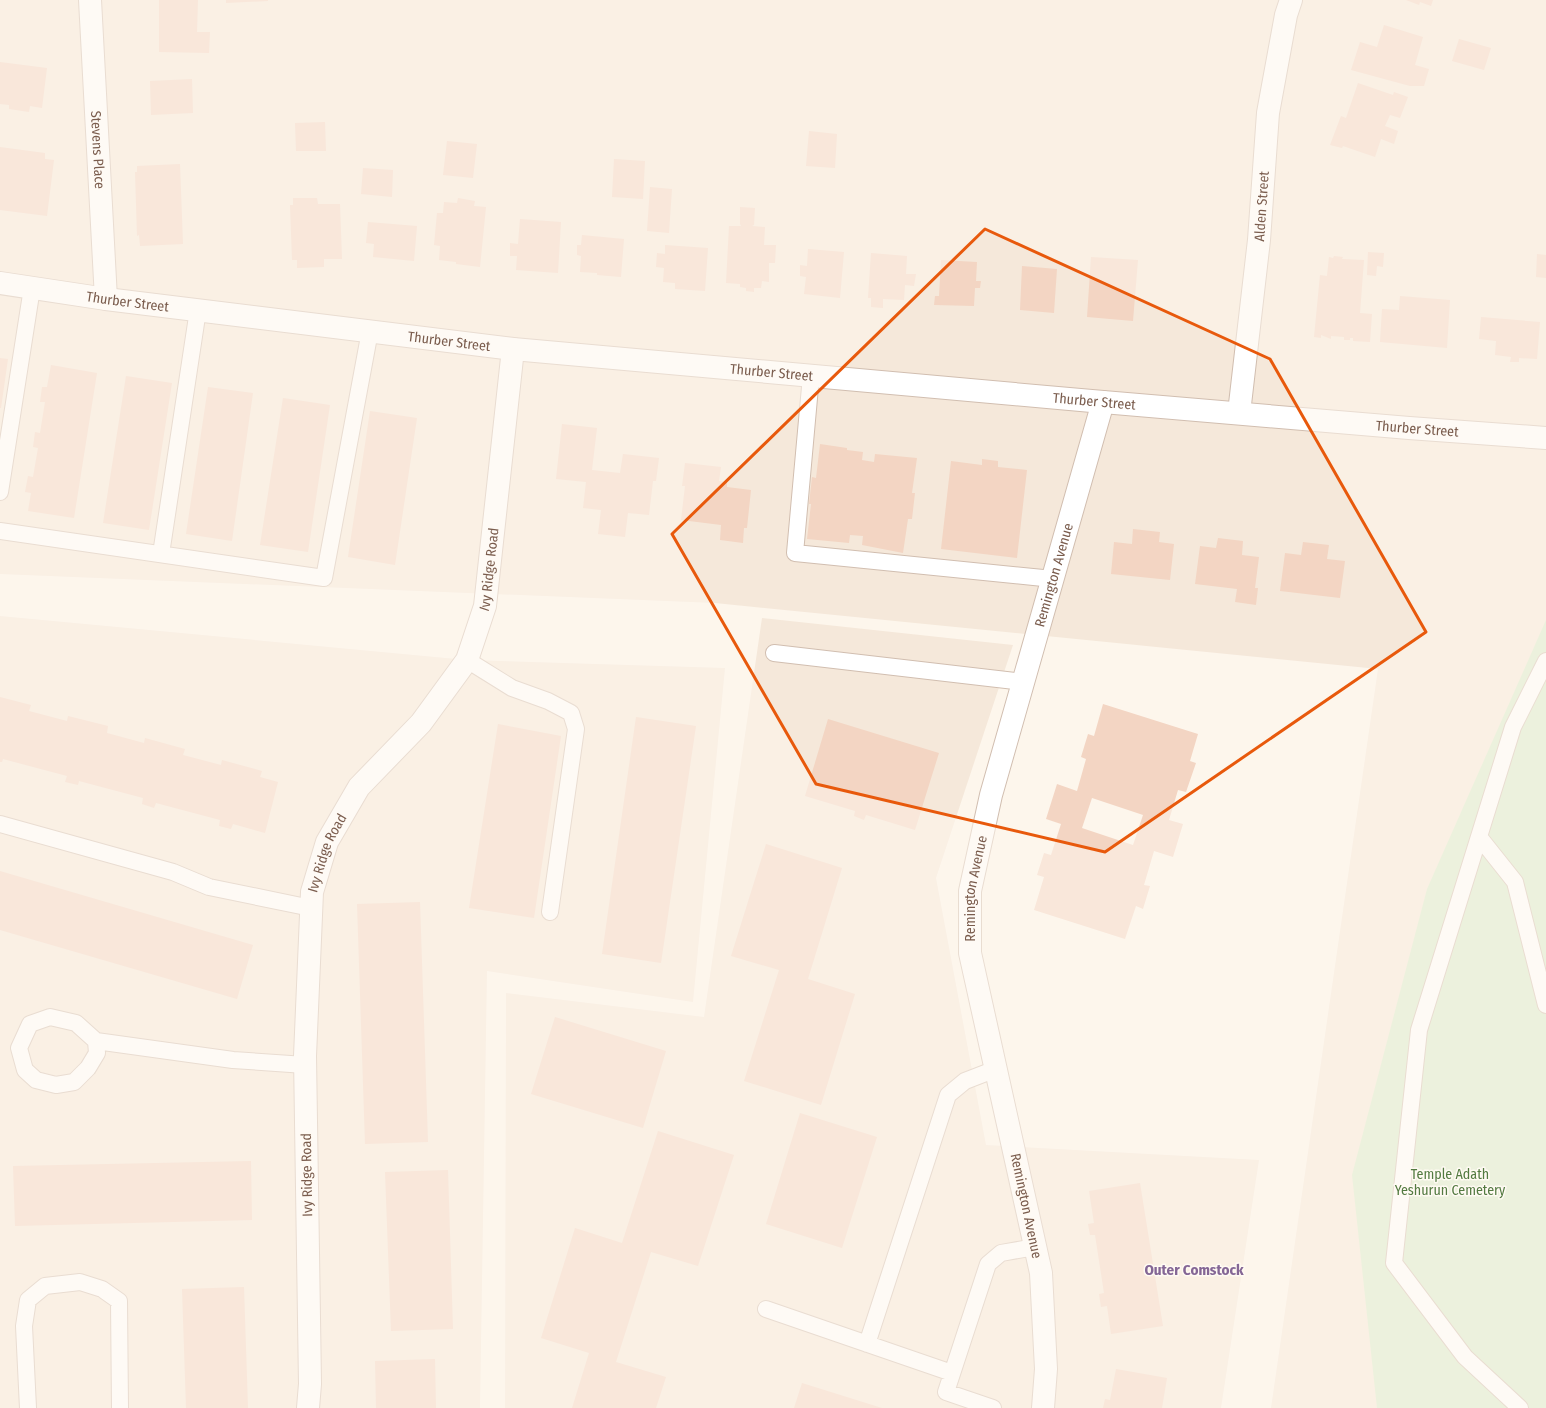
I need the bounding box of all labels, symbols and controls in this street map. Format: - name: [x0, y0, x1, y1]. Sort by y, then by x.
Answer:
- street label: Stevens Place: [87, 110, 109, 189]
- street label: Alden Street: [1250, 170, 1272, 242]
- street label: Thurber Street: [85, 288, 170, 315]
- street label: Thurber Street: [407, 328, 492, 355]
- street label: Thurber Street: [730, 360, 814, 384]
- street label: Thurber Street: [1052, 389, 1137, 413]
- street label: Thurber Street: [1375, 417, 1460, 440]
- street label: Remington Avenue: [1031, 521, 1077, 629]
- street label: Ivy Ridge Road: [475, 527, 502, 613]
- street label: Ivy Ridge Road: [304, 811, 350, 895]
- street label: Remington Avenue: [961, 834, 990, 942]
- street label: Ivy Ridge Road: [298, 1133, 316, 1217]
- street label: Remington Avenue: [1007, 1152, 1045, 1260]
- park label: Temple Adath Yeshurun Cemetery: [1395, 1166, 1506, 1199]
- district label: Outer Comstock: [1144, 1261, 1244, 1279]

